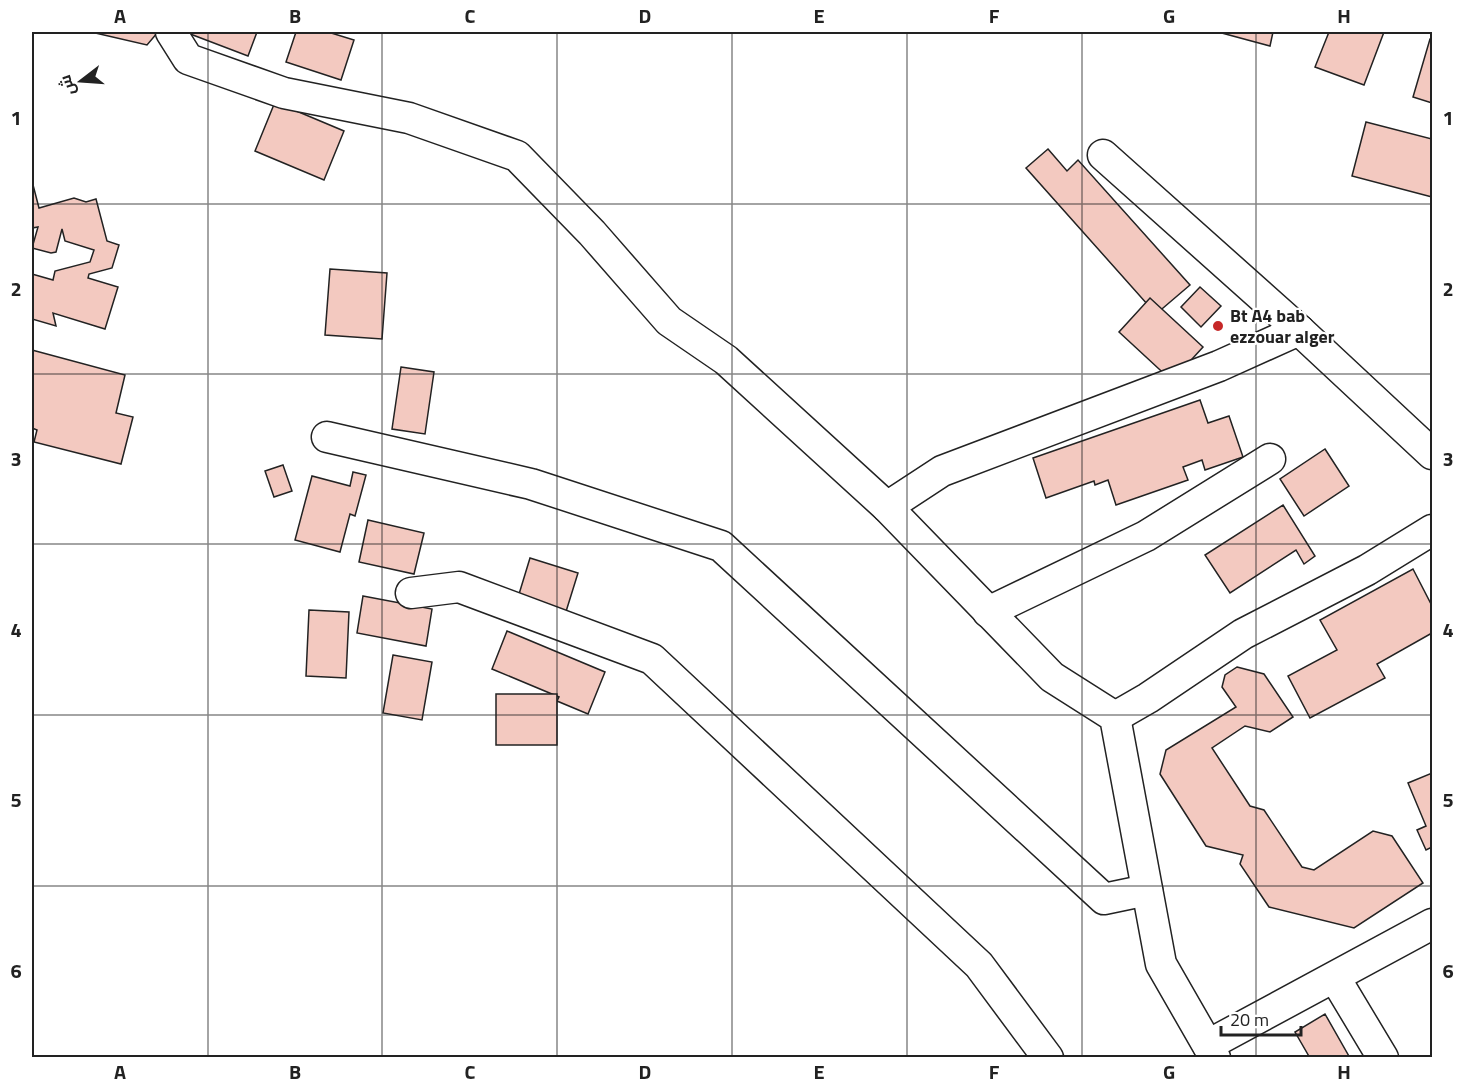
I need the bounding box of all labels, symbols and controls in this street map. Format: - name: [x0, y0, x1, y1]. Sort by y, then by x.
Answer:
- text: A: [114, 0, 126, 31]
- text: B: [289, 0, 301, 31]
- text: C: [465, 0, 476, 31]
- text: D: [639, 0, 651, 31]
- text: E: [813, 0, 825, 31]
- text: F: [989, 0, 1000, 31]
- text: G: [1163, 0, 1175, 31]
- text: H: [1337, 0, 1351, 31]
- north arrow: [51, 51, 111, 111]
- text: ش: [52, 72, 81, 99]
- text: 1: [10, 102, 22, 133]
- text: 1: [1442, 102, 1454, 133]
- text: 2: [10, 273, 22, 304]
- text: 2: [1442, 273, 1454, 304]
- place label: Bt A4 bab ezzouar alger: [1230, 302, 1335, 350]
- marker: Bt A4 bab ezzouar alger: [1211, 319, 1225, 333]
- text: 3: [10, 443, 22, 474]
- text: 3: [1442, 443, 1454, 474]
- text: 4: [10, 614, 22, 645]
- text: 4: [1442, 614, 1454, 645]
- text: 5: [10, 784, 22, 815]
- text: 5: [1442, 784, 1454, 815]
- text: 6: [10, 955, 22, 986]
- text: 6: [1442, 955, 1454, 986]
- scale bar: [1221, 999, 1300, 1037]
- text: 20 m: [1230, 1006, 1269, 1033]
- text: A: [114, 1056, 126, 1087]
- text: B: [289, 1056, 301, 1087]
- text: C: [465, 1056, 476, 1087]
- text: D: [639, 1056, 651, 1087]
- text: E: [813, 1056, 825, 1087]
- text: F: [989, 1056, 1000, 1087]
- text: G: [1163, 1056, 1175, 1087]
- text: H: [1337, 1056, 1351, 1087]

